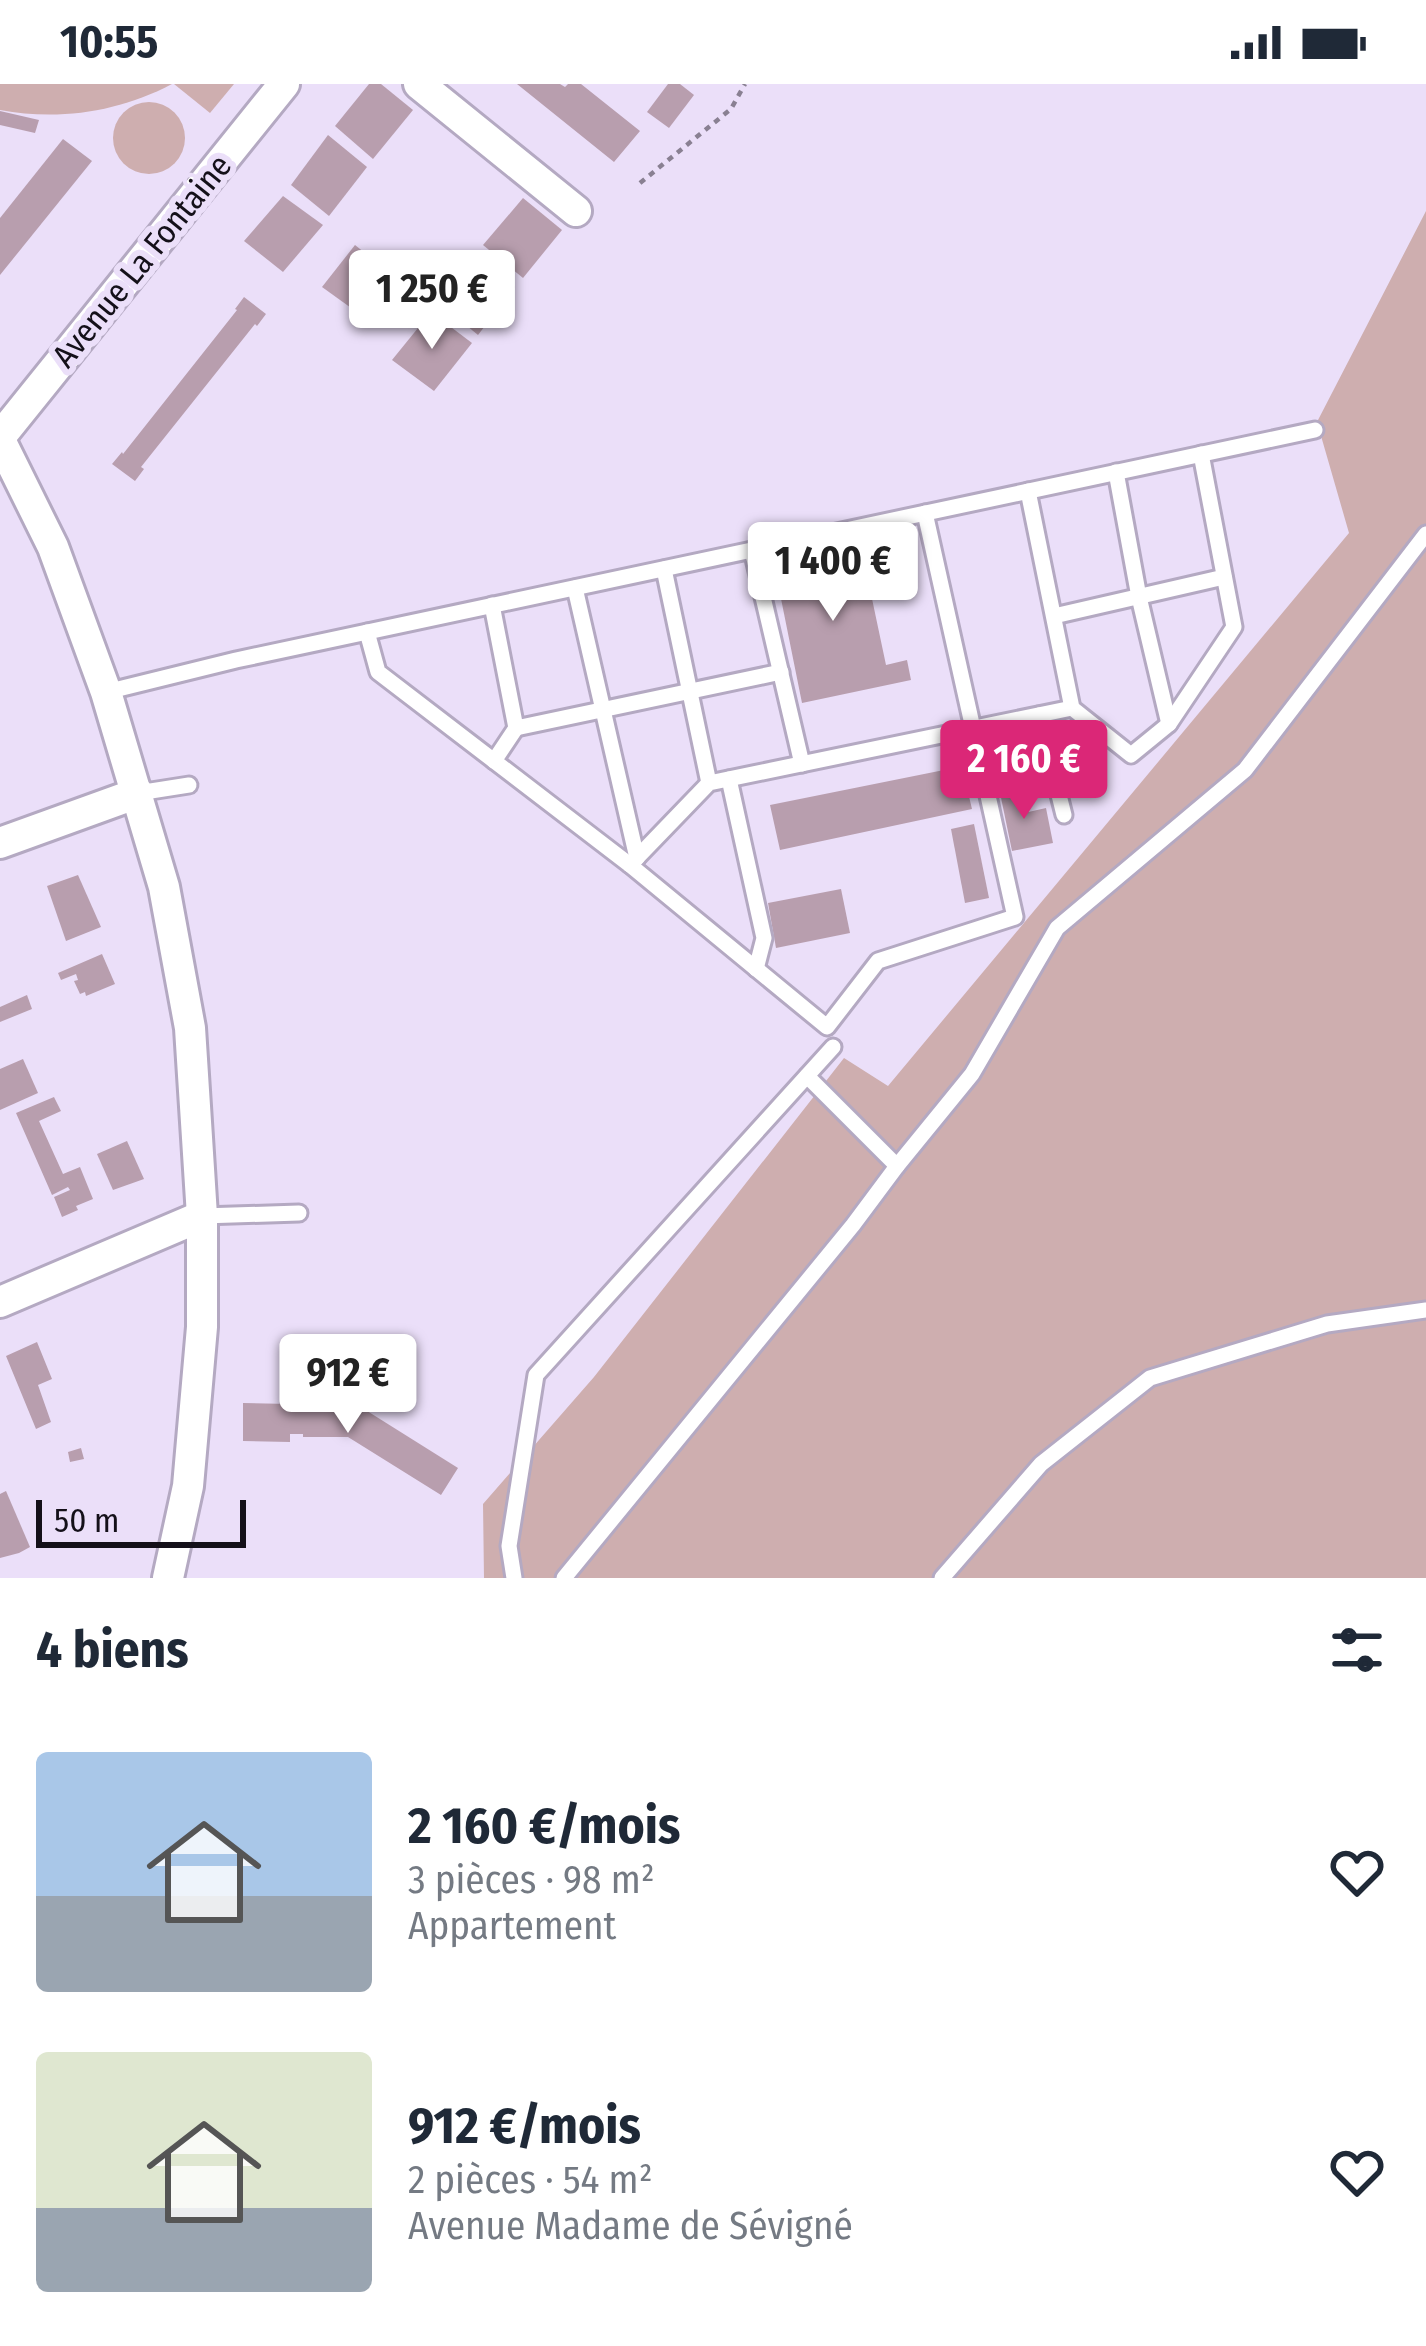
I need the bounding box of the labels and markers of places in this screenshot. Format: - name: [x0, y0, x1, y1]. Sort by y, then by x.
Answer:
- pin: 1 250 €: [321, 250, 543, 352]
- pin: 1 400 €: [722, 522, 944, 624]
- pin: 2 160 €: [913, 720, 1135, 822]
- pin: 912 €: [264, 1334, 432, 1436]

